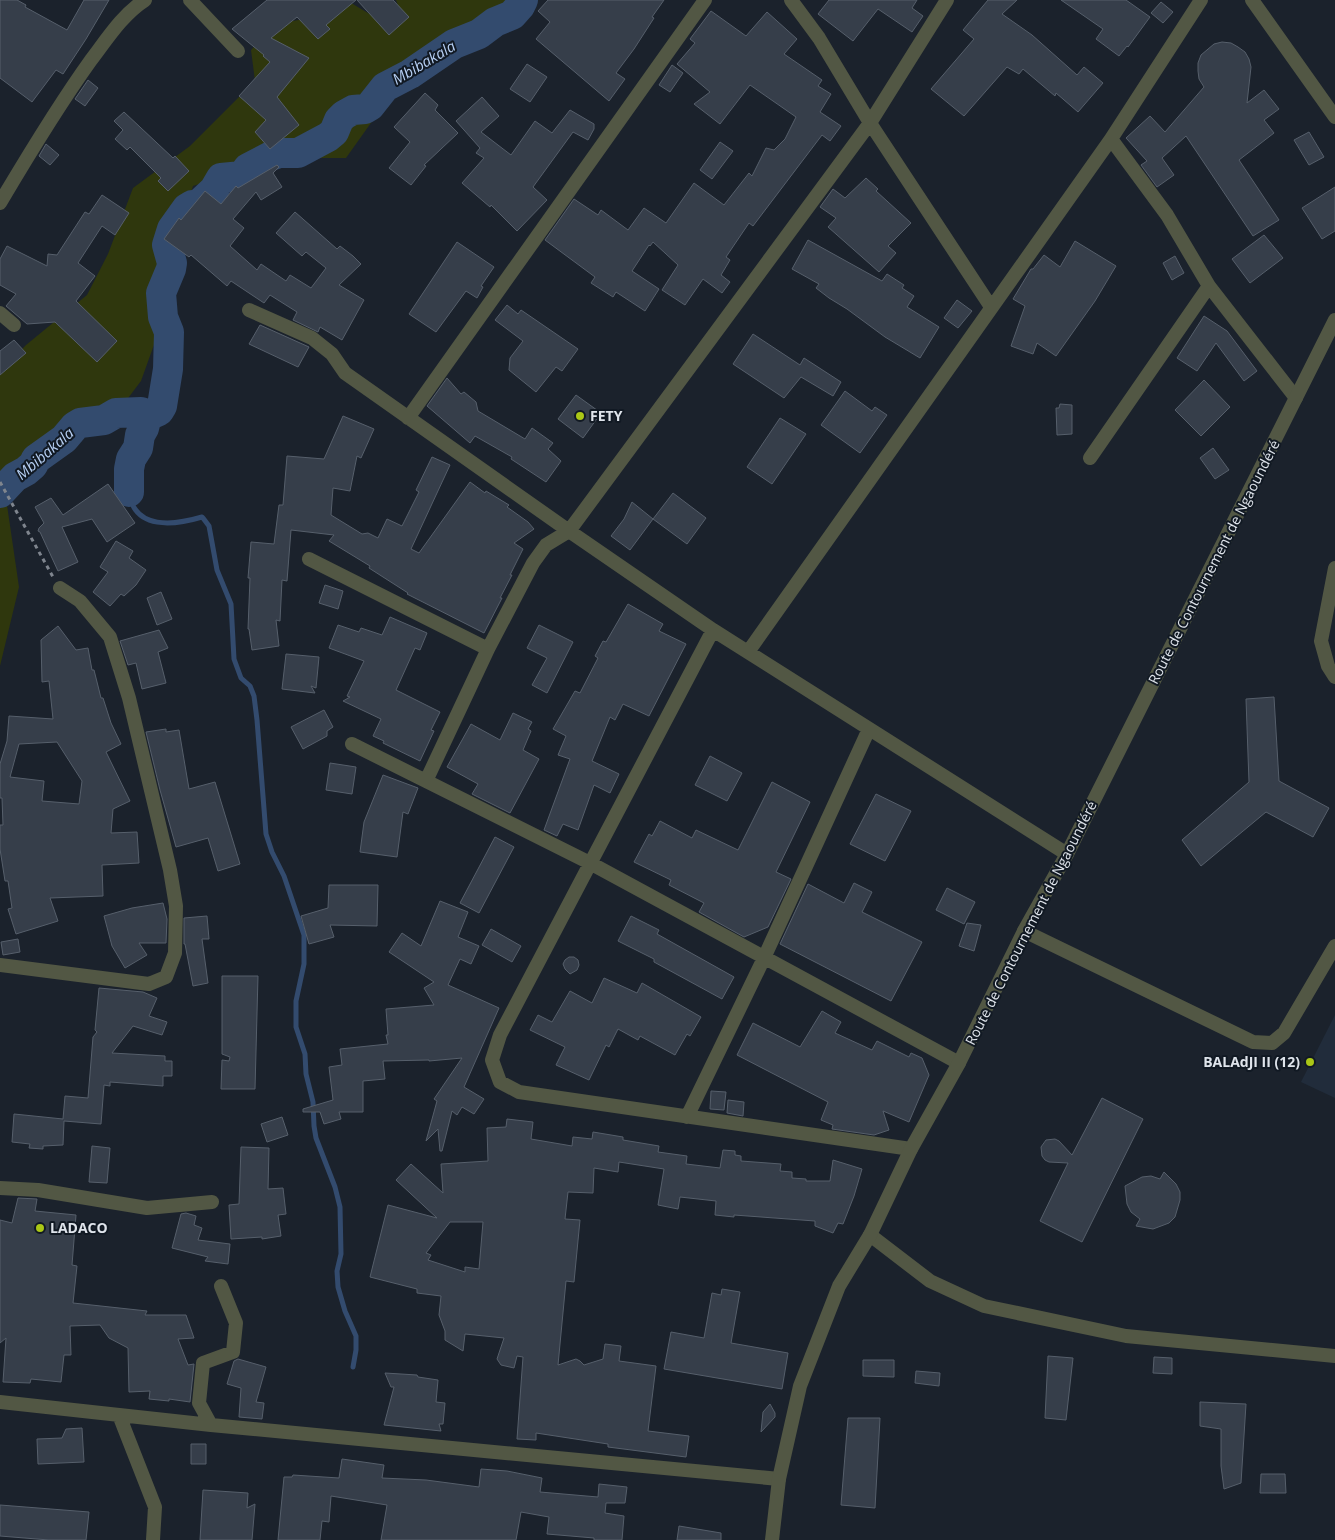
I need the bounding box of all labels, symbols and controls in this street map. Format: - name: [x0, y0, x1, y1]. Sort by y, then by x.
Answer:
- water label: Mbibakala: [388, 35, 459, 89]
- place label: FETY: [590, 406, 623, 425]
- marker: FETY: [574, 410, 586, 422]
- water label: Mbibakala: [11, 422, 78, 484]
- street label: Route de Contournement de Ngaoundéré: [1143, 436, 1284, 687]
- street label: Route de Contournement de Ngaoundéré: [960, 797, 1101, 1048]
- place label: BALAdJI II (12): [1203, 1052, 1300, 1071]
- marker: BALAdJI II (12): [1304, 1056, 1316, 1068]
- place label: LADACO: [50, 1218, 108, 1237]
- marker: LADACO: [34, 1222, 46, 1234]

